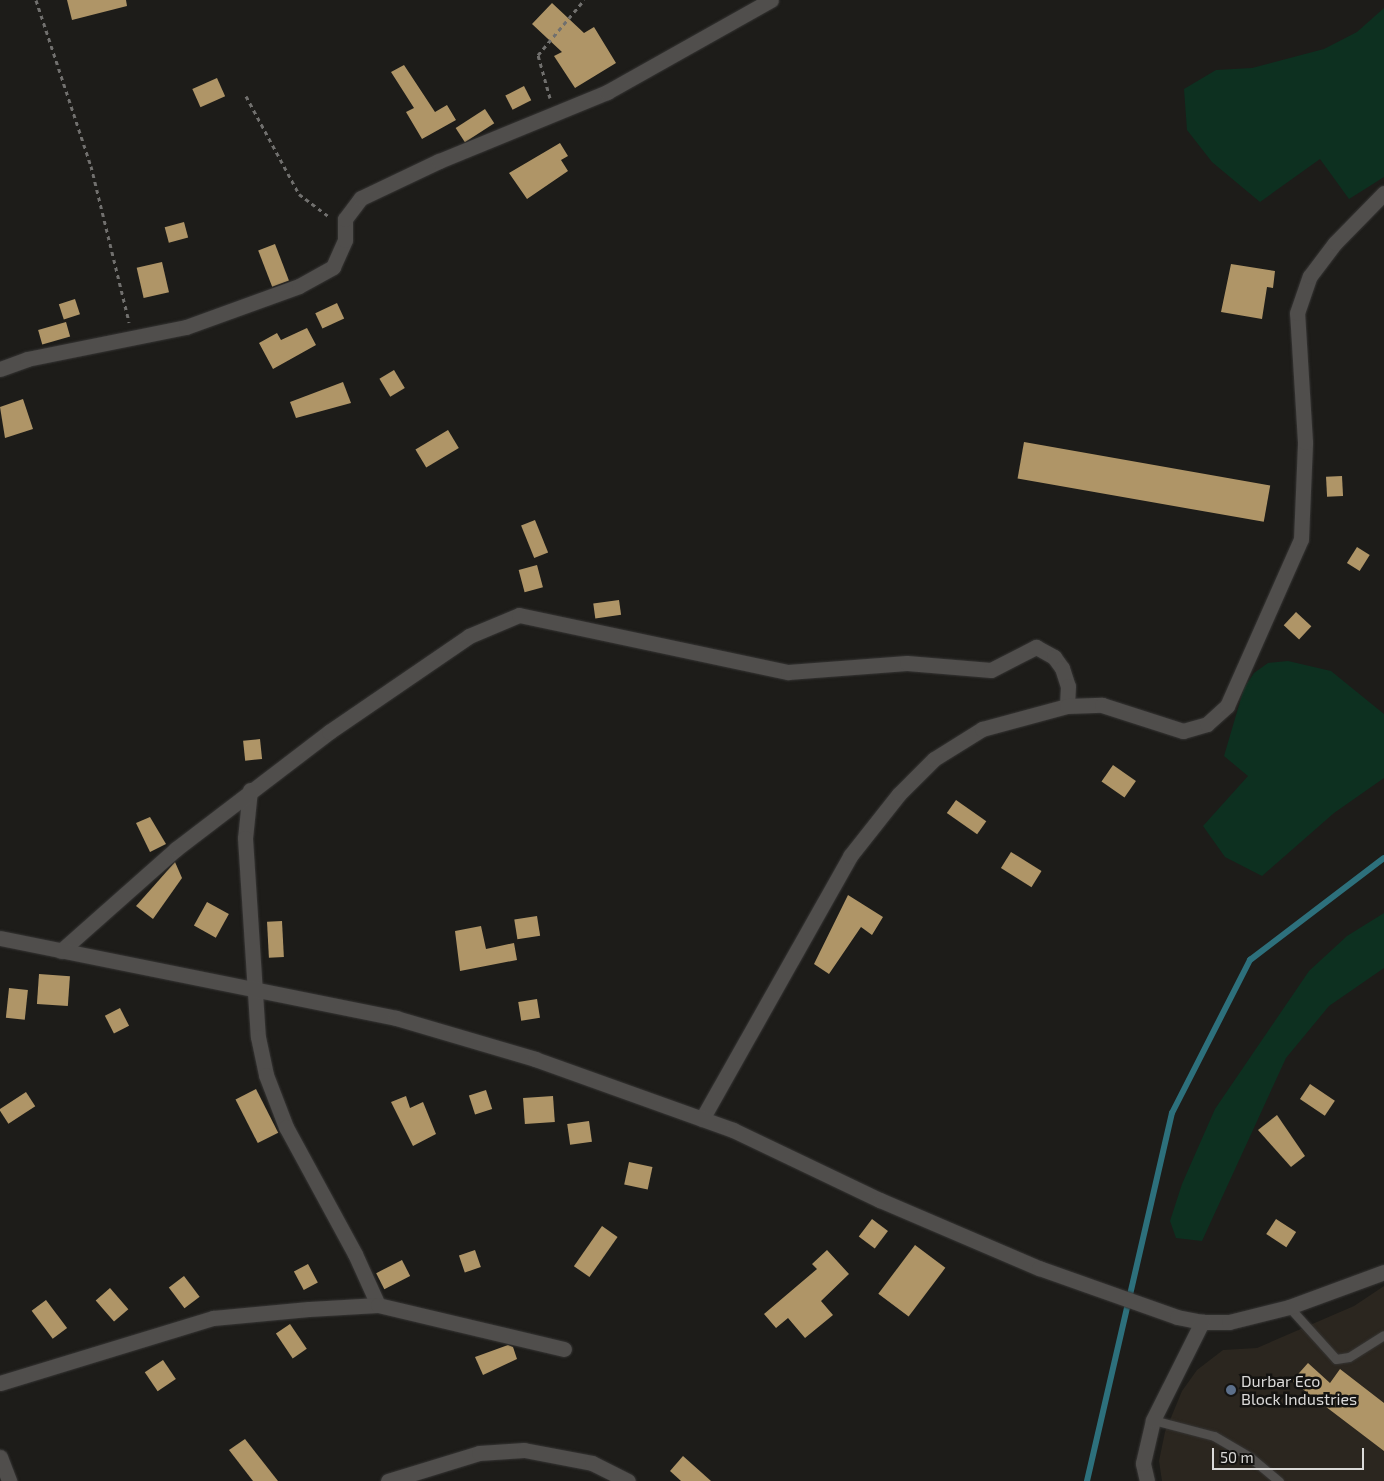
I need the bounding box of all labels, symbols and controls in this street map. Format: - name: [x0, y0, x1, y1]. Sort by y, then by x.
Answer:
- place label: Durbar Eco Block Industries: [1241, 1371, 1357, 1409]
- marker: Durbar Eco Block Industries: [1225, 1384, 1237, 1396]
- scale bar: [1214, 1438, 1366, 1470]
- text: 50 m: [1220, 1448, 1254, 1466]

